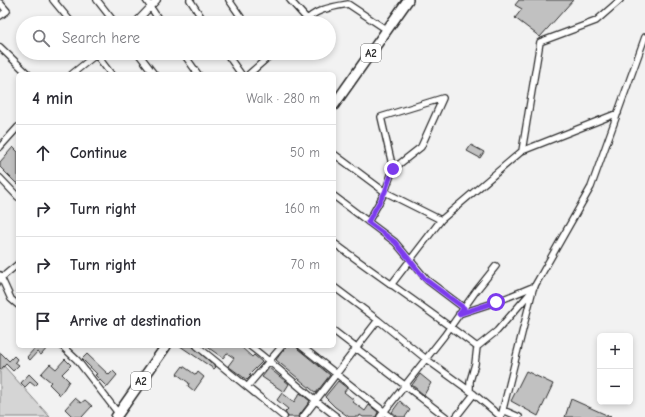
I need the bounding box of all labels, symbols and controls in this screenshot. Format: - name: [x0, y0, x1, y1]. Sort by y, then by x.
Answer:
- search box: [16, 16, 336, 60]
- icon: search: [30, 27, 52, 49]
- text: Search here: [62, 29, 140, 47]
- road number: A2: [361, 44, 381, 62]
- text: 4 min: [32, 89, 73, 108]
- text: Walk · 280 m: [246, 91, 320, 106]
- icon: ahead: [32, 142, 54, 164]
- text: Continue: [70, 144, 127, 162]
- text: 50 m: [290, 145, 320, 160]
- route end: [384, 160, 402, 178]
- icon: right: [32, 198, 54, 220]
- text: Turn right: [70, 200, 136, 218]
- text: 160 m: [285, 201, 320, 216]
- icon: right: [32, 254, 54, 276]
- text: Turn right: [70, 256, 136, 274]
- text: 70 m: [291, 257, 320, 272]
- route start: [487, 293, 505, 311]
- icon: arrive: [32, 310, 54, 332]
- text: Arrive at destination: [70, 312, 201, 330]
- map controls: [597, 333, 633, 405]
- button: +: [597, 333, 633, 369]
- button: −: [597, 369, 633, 405]
- road number: A2: [131, 372, 151, 390]

